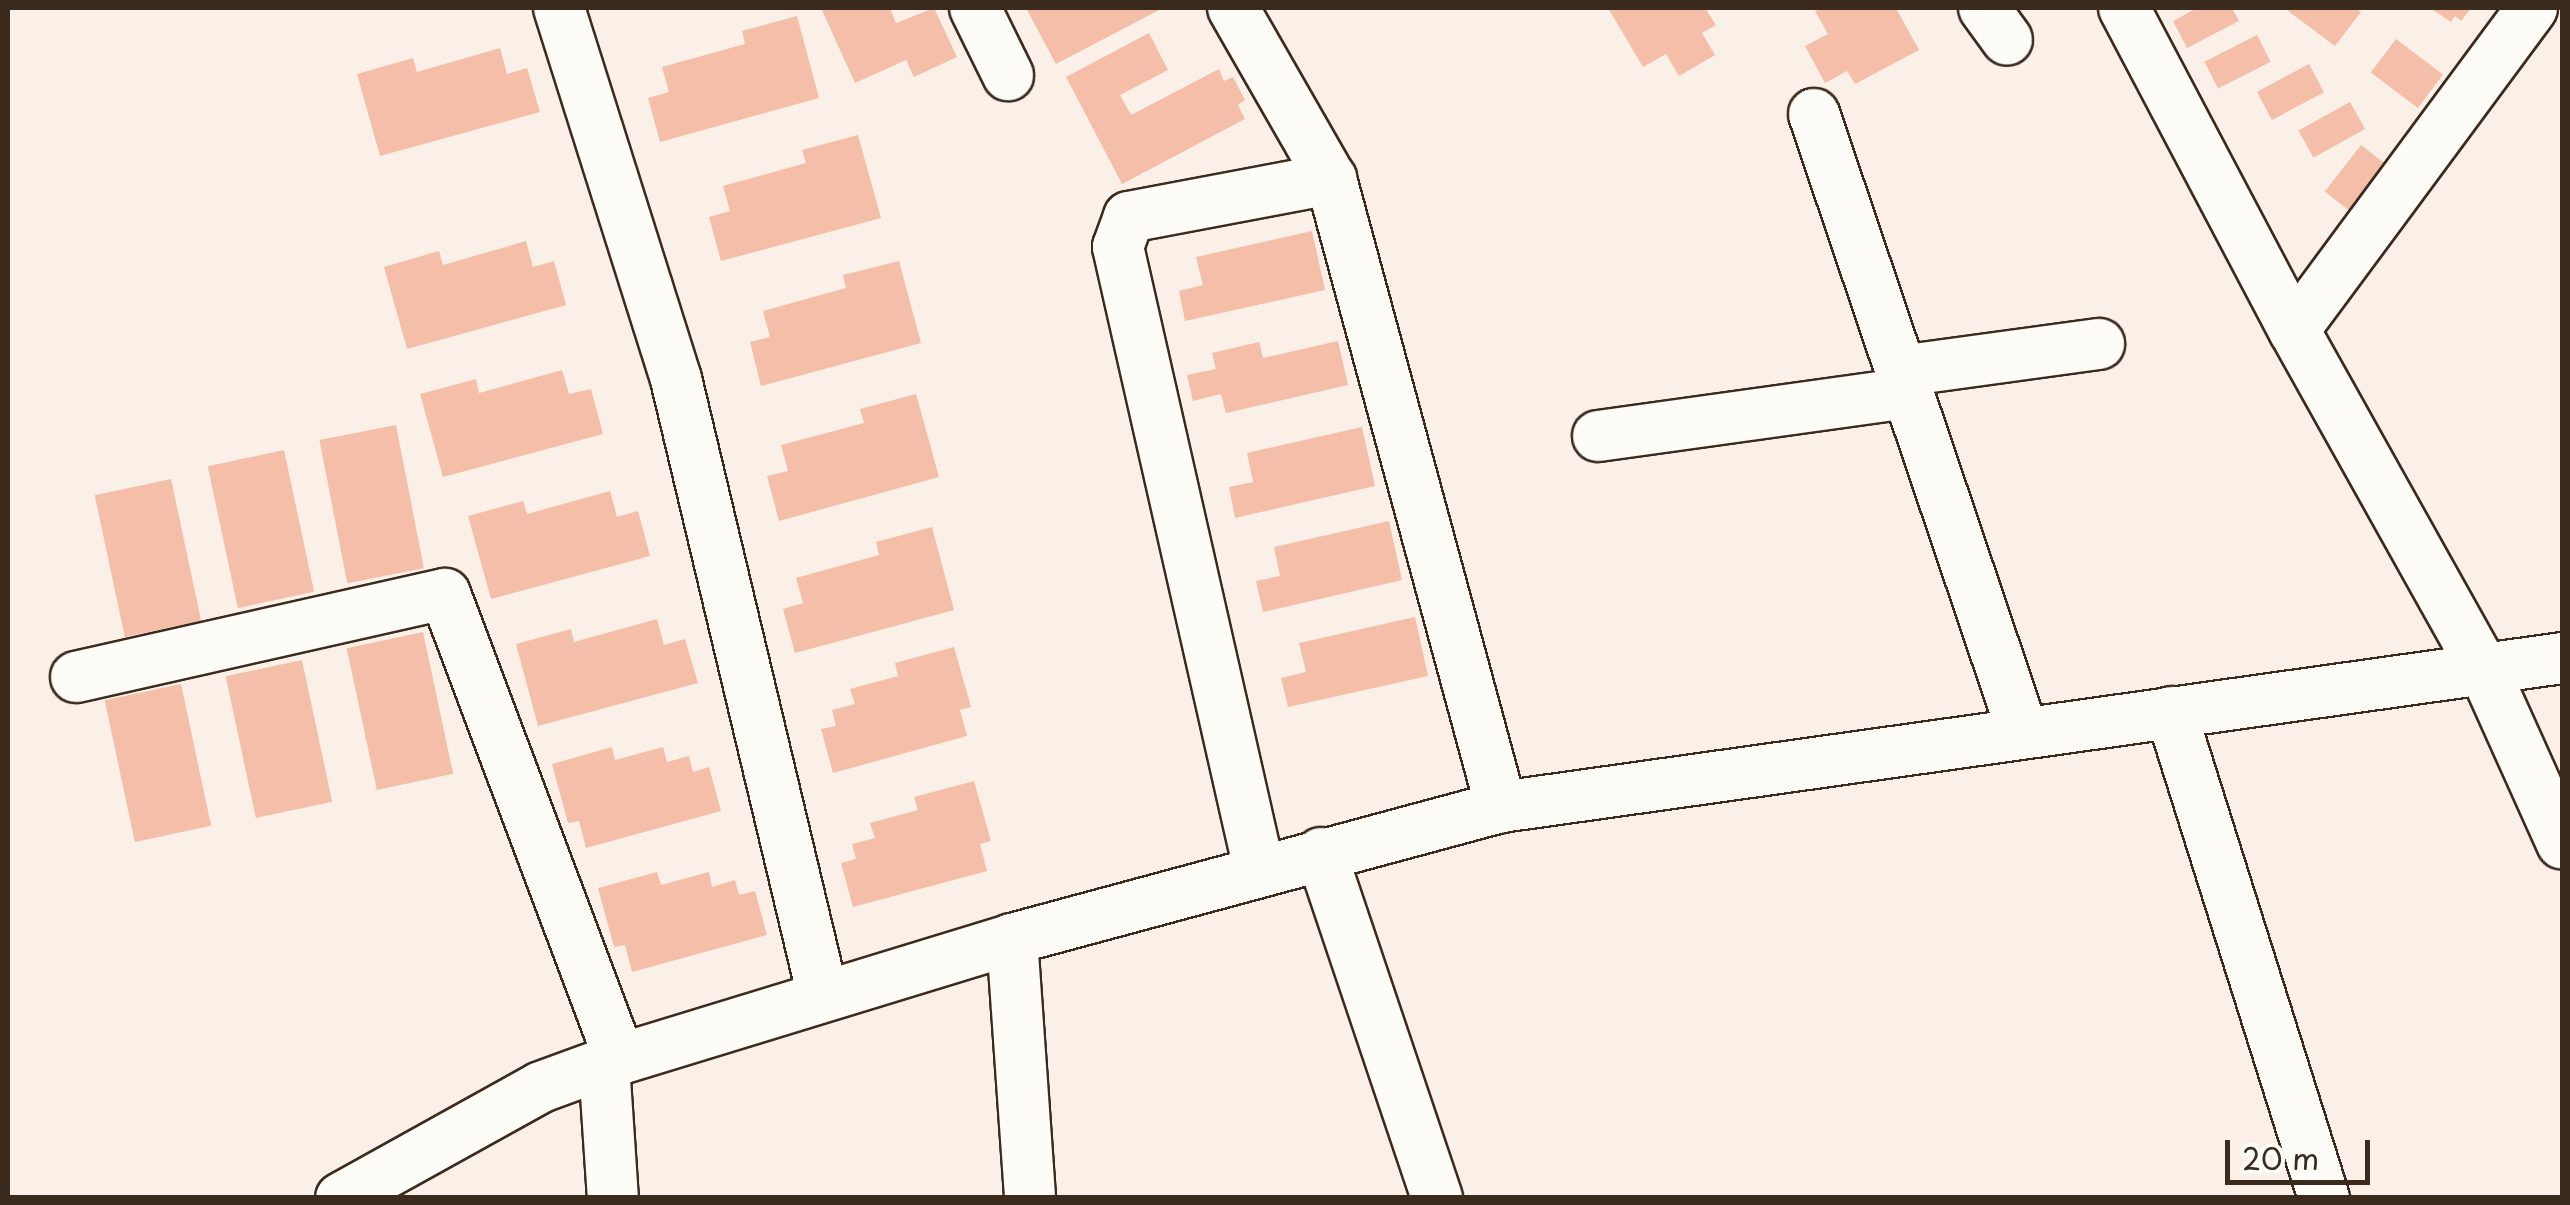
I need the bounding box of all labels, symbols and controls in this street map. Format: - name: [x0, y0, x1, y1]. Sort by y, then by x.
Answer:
- scale bar: [2230, 1120, 2375, 1182]
- text: 20 m: [2242, 1135, 2319, 1180]

